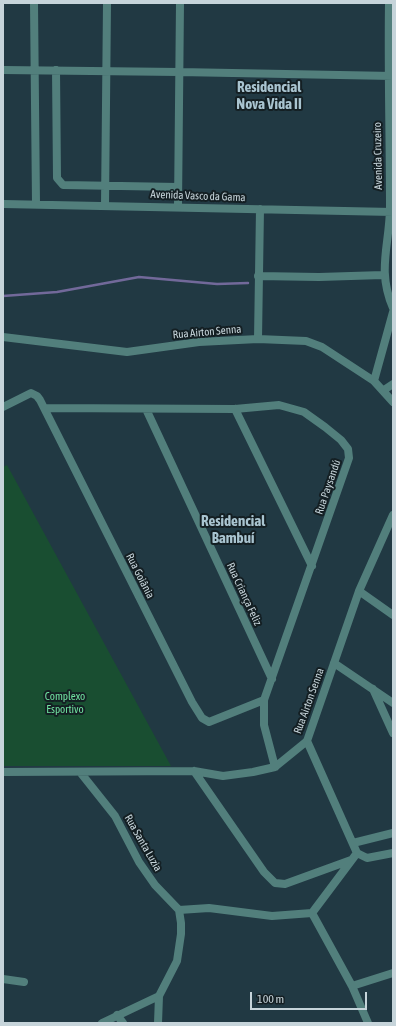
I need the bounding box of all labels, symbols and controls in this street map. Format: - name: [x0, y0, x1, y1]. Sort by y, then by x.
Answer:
- district label: Residencial Nova Vida II: [236, 78, 302, 113]
- street label: Avenida Cruzeiro: [371, 122, 385, 190]
- street label: Avenida Vasco da Gama: [150, 188, 246, 204]
- street label: Rua Airton Senna: [172, 322, 242, 342]
- street label: Rua Paysandú: [312, 458, 344, 516]
- district label: Residencial Bambuí: [201, 512, 265, 547]
- street label: Rua Goiânia: [123, 551, 157, 601]
- street label: Rua Criança Feliz: [224, 560, 264, 628]
- street label: Rua Airton Senna: [291, 666, 327, 736]
- park label: Complexo Esportivo: [45, 690, 85, 716]
- street label: Rua Santa Luzia: [121, 812, 165, 874]
- scale bar: [252, 984, 369, 1010]
- text: 100 m: [257, 992, 284, 1006]

